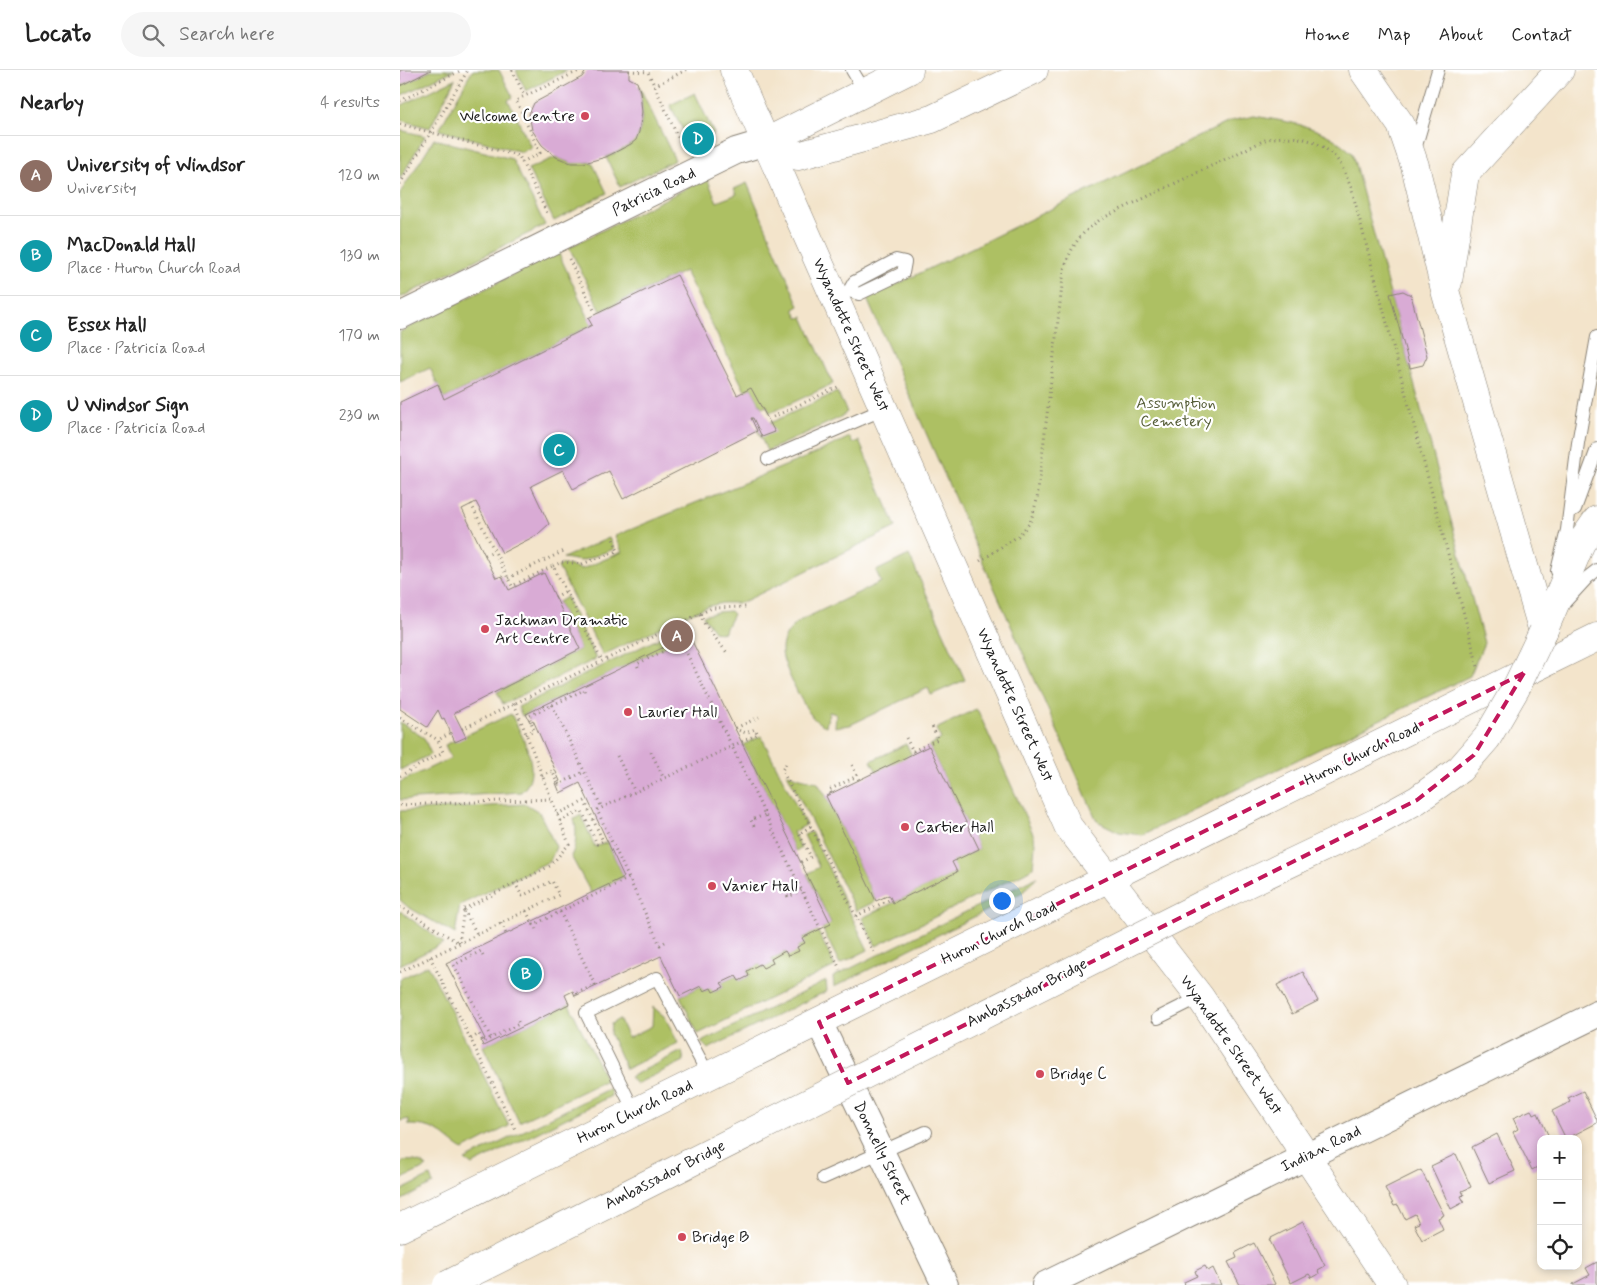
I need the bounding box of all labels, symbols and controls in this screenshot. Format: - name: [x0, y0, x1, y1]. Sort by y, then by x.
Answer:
- search box: [121, 12, 471, 57]
- text: Locato: [25, 19, 91, 50]
- icon: search: [139, 21, 167, 49]
- text: Search here: [179, 22, 275, 47]
- text: Home: [1305, 23, 1350, 47]
- text: Map: [1378, 23, 1411, 47]
- text: About: [1439, 23, 1483, 47]
- text: Contact: [1511, 23, 1572, 47]
- text: Nearby: [20, 89, 84, 117]
- text: 4 results: [320, 92, 380, 113]
- place label: Welcome Centre: [459, 106, 575, 127]
- marker: Welcome Centre: [579, 110, 591, 122]
- pin: D: [682, 120, 714, 158]
- text: University of Windsor: [67, 153, 245, 178]
- street label: Patricia Road: [609, 163, 699, 221]
- text: A: [31, 165, 41, 186]
- text: 120 m: [338, 165, 380, 186]
- text: University: [67, 178, 137, 199]
- text: MacDonald Hall: [67, 233, 195, 258]
- text: B: [31, 245, 41, 266]
- text: 130 m: [339, 245, 380, 266]
- street label: Wyandotte Street West: [808, 255, 894, 415]
- text: Place · Huron Church Road: [67, 258, 241, 279]
- text: Essex Hall: [67, 313, 146, 338]
- text: C: [30, 325, 42, 346]
- text: 170 m: [338, 325, 380, 346]
- text: Place · Patricia Road: [67, 338, 205, 359]
- text: U Windsor Sign: [67, 393, 189, 418]
- park label: Assumption Cemetery: [1136, 393, 1216, 432]
- text: D: [30, 405, 42, 426]
- text: 230 m: [339, 405, 380, 426]
- text: Place · Patricia Road: [67, 418, 205, 439]
- pin: C: [543, 431, 575, 469]
- place label: Jackman Dramatic Art Centre: [495, 610, 628, 649]
- pin: A: [661, 617, 693, 655]
- marker: Jackman Dramatic Art Centre: [479, 623, 491, 635]
- street label: Wyandotte Street West: [972, 625, 1058, 785]
- place label: Laurier Hall: [638, 702, 717, 723]
- marker: Laurier Hall: [622, 706, 634, 718]
- street label: Huron Church Road: [1301, 717, 1423, 791]
- place label: Cartier Hall: [915, 817, 994, 838]
- marker: Cartier Hall: [899, 821, 911, 833]
- place label: Vanier Hall: [722, 876, 798, 897]
- marker: Vanier Hall: [706, 880, 718, 892]
- your location: [989, 888, 1015, 914]
- street label: Huron Church Road: [938, 896, 1060, 970]
- street label: Ambassador Bridge: [963, 953, 1091, 1033]
- pin: B: [510, 955, 542, 993]
- street label: Wyandotte Street West: [1175, 971, 1287, 1119]
- place label: Bridge C: [1050, 1064, 1107, 1085]
- marker: Bridge C: [1034, 1068, 1046, 1080]
- street label: Huron Church Road: [574, 1075, 696, 1149]
- street label: Donnelly Street: [848, 1098, 916, 1208]
- street label: Indian Road: [1277, 1121, 1365, 1177]
- street label: Ambassador Bridge: [601, 1135, 729, 1215]
- map controls: [1537, 1135, 1582, 1270]
- button: +: [1537, 1135, 1582, 1180]
- button: −: [1537, 1180, 1582, 1225]
- button: locate: [1537, 1225, 1582, 1270]
- place label: Bridge B: [692, 1227, 749, 1248]
- marker: Bridge B: [676, 1231, 688, 1243]

